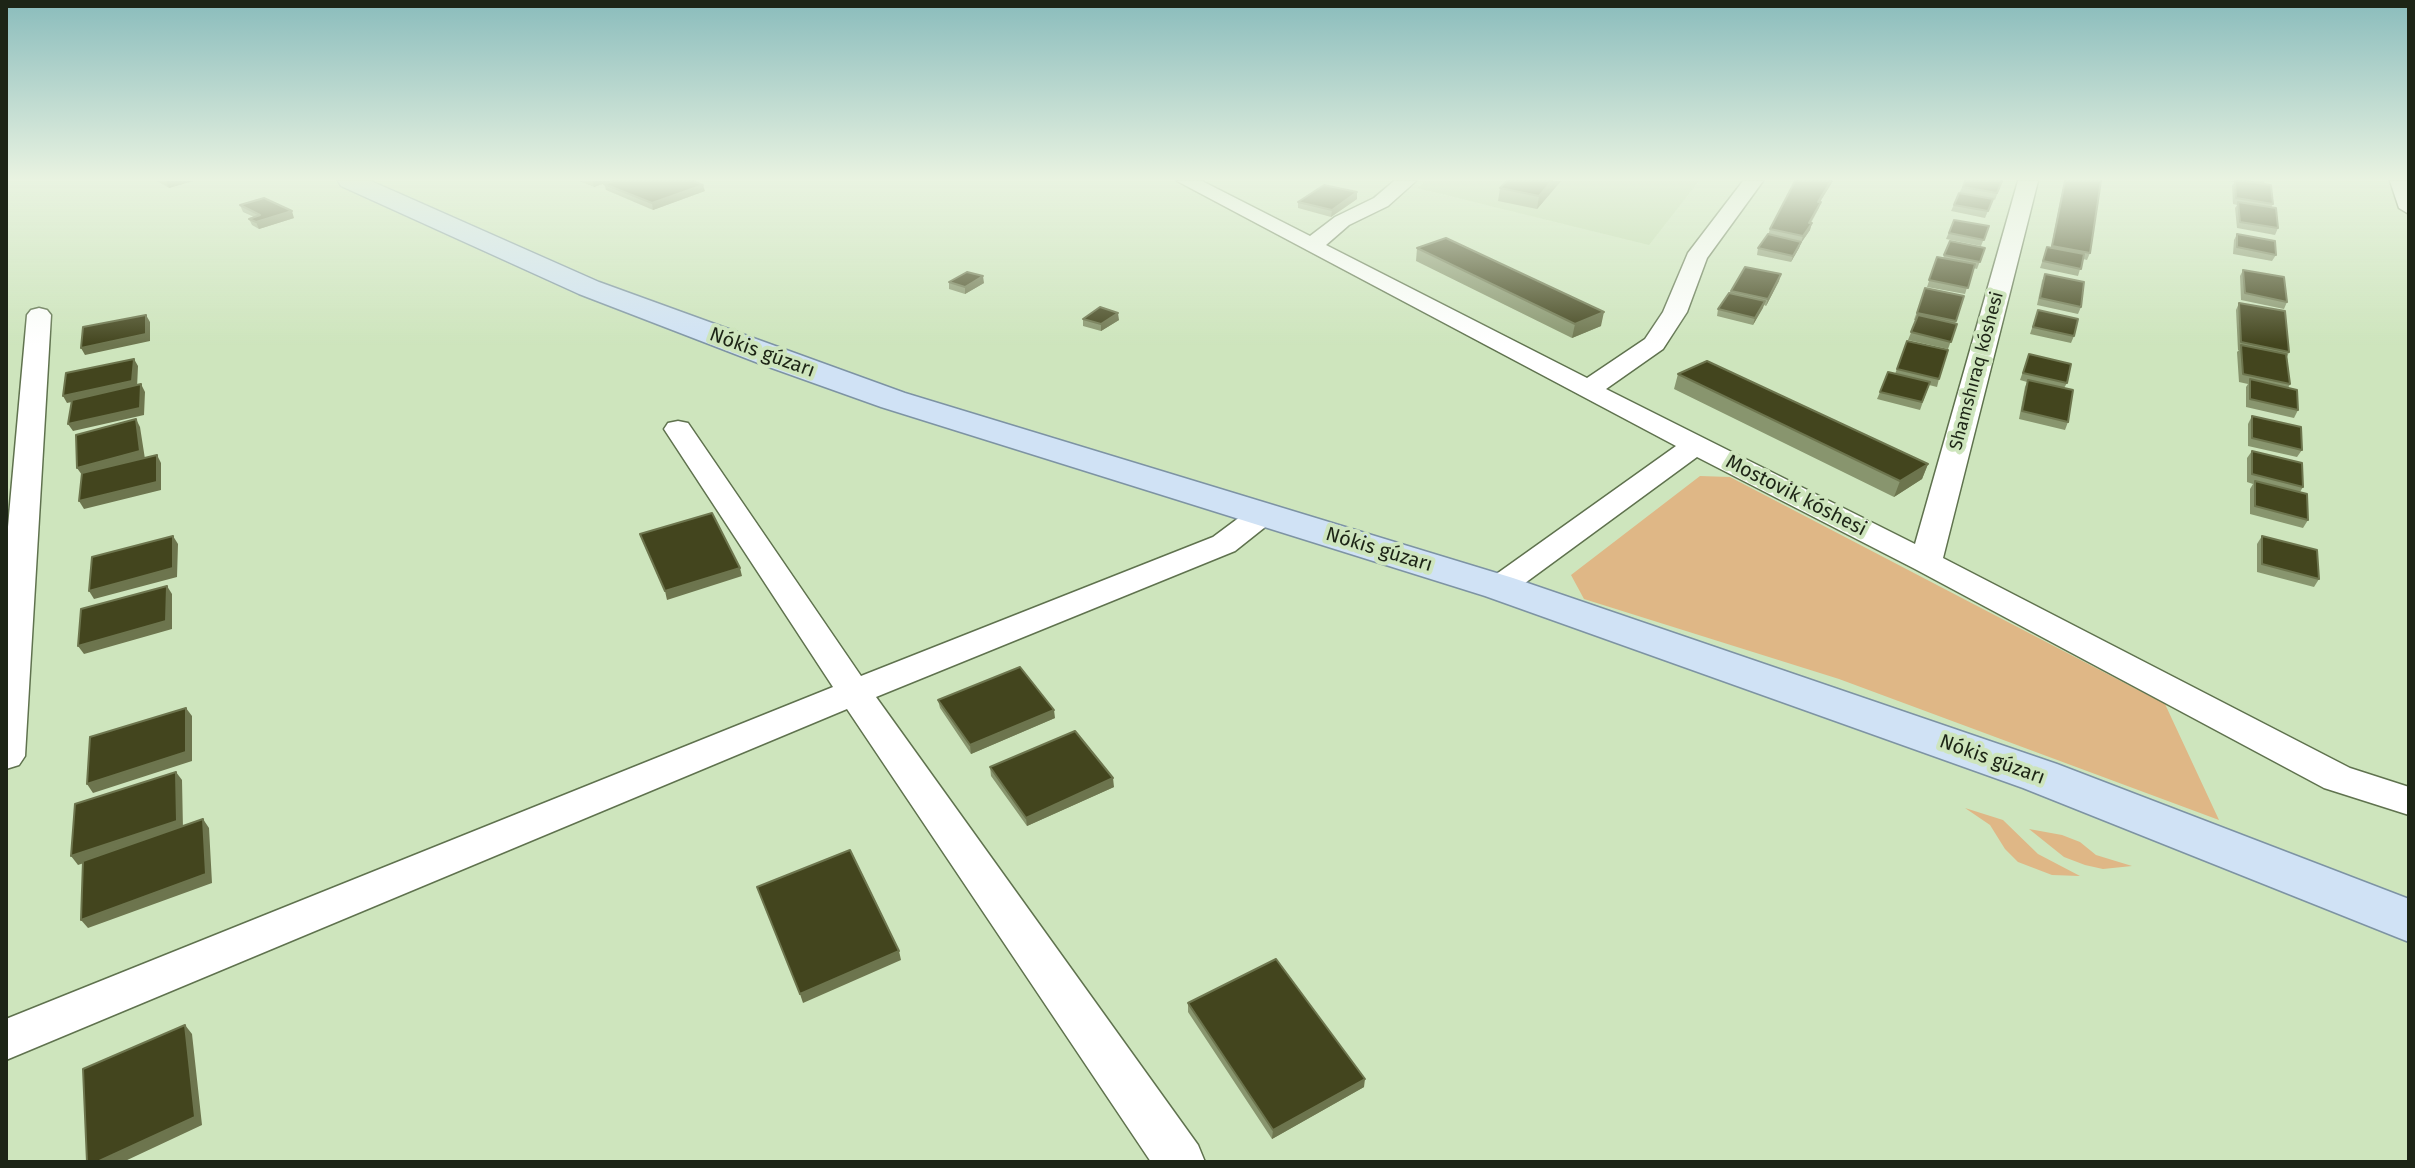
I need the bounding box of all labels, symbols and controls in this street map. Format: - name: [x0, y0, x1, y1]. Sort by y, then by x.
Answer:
- street label: Shamshıraq kóshesi: [1945, 289, 2009, 453]
- street label: Nókis gúzarı: [706, 323, 818, 383]
- street label: Mostovik kóshesi: [1722, 450, 1870, 542]
- street label: Nókis gúzarı: [1323, 522, 1435, 578]
- street label: Nókis gúzarı: [1936, 730, 2048, 790]

